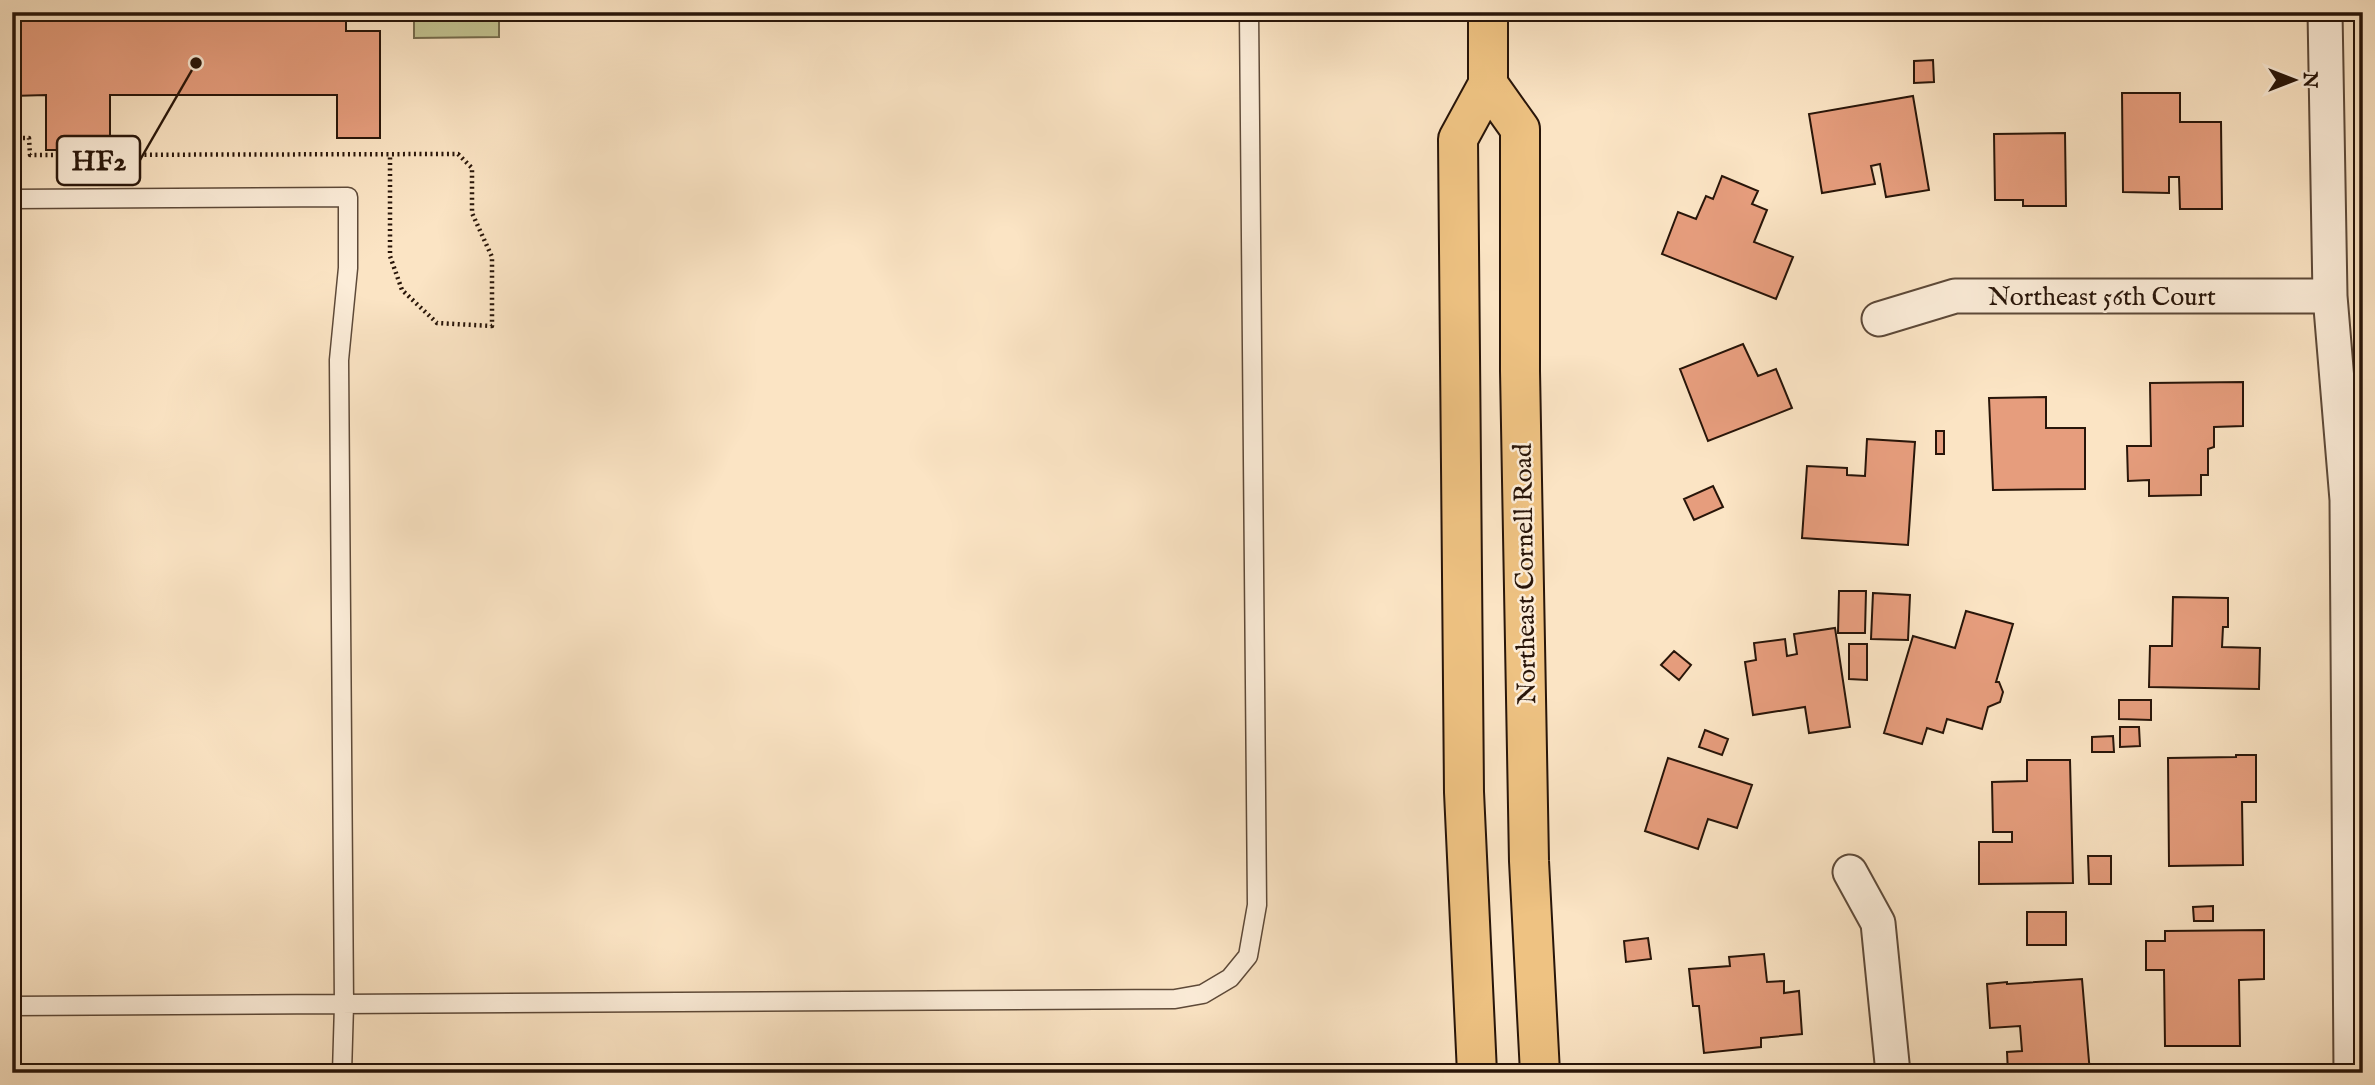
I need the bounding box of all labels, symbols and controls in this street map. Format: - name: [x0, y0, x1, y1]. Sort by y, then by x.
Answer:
- north arrow: [2260, 46, 2330, 116]
- text: N: [2297, 71, 2321, 89]
- callout: HF2: [57, 136, 140, 185]
- text: HF2: [72, 145, 126, 180]
- street label: Northeast 56th Court: [1988, 281, 2216, 314]
- street label: Northeast Cornell Road: [1507, 443, 1544, 705]

